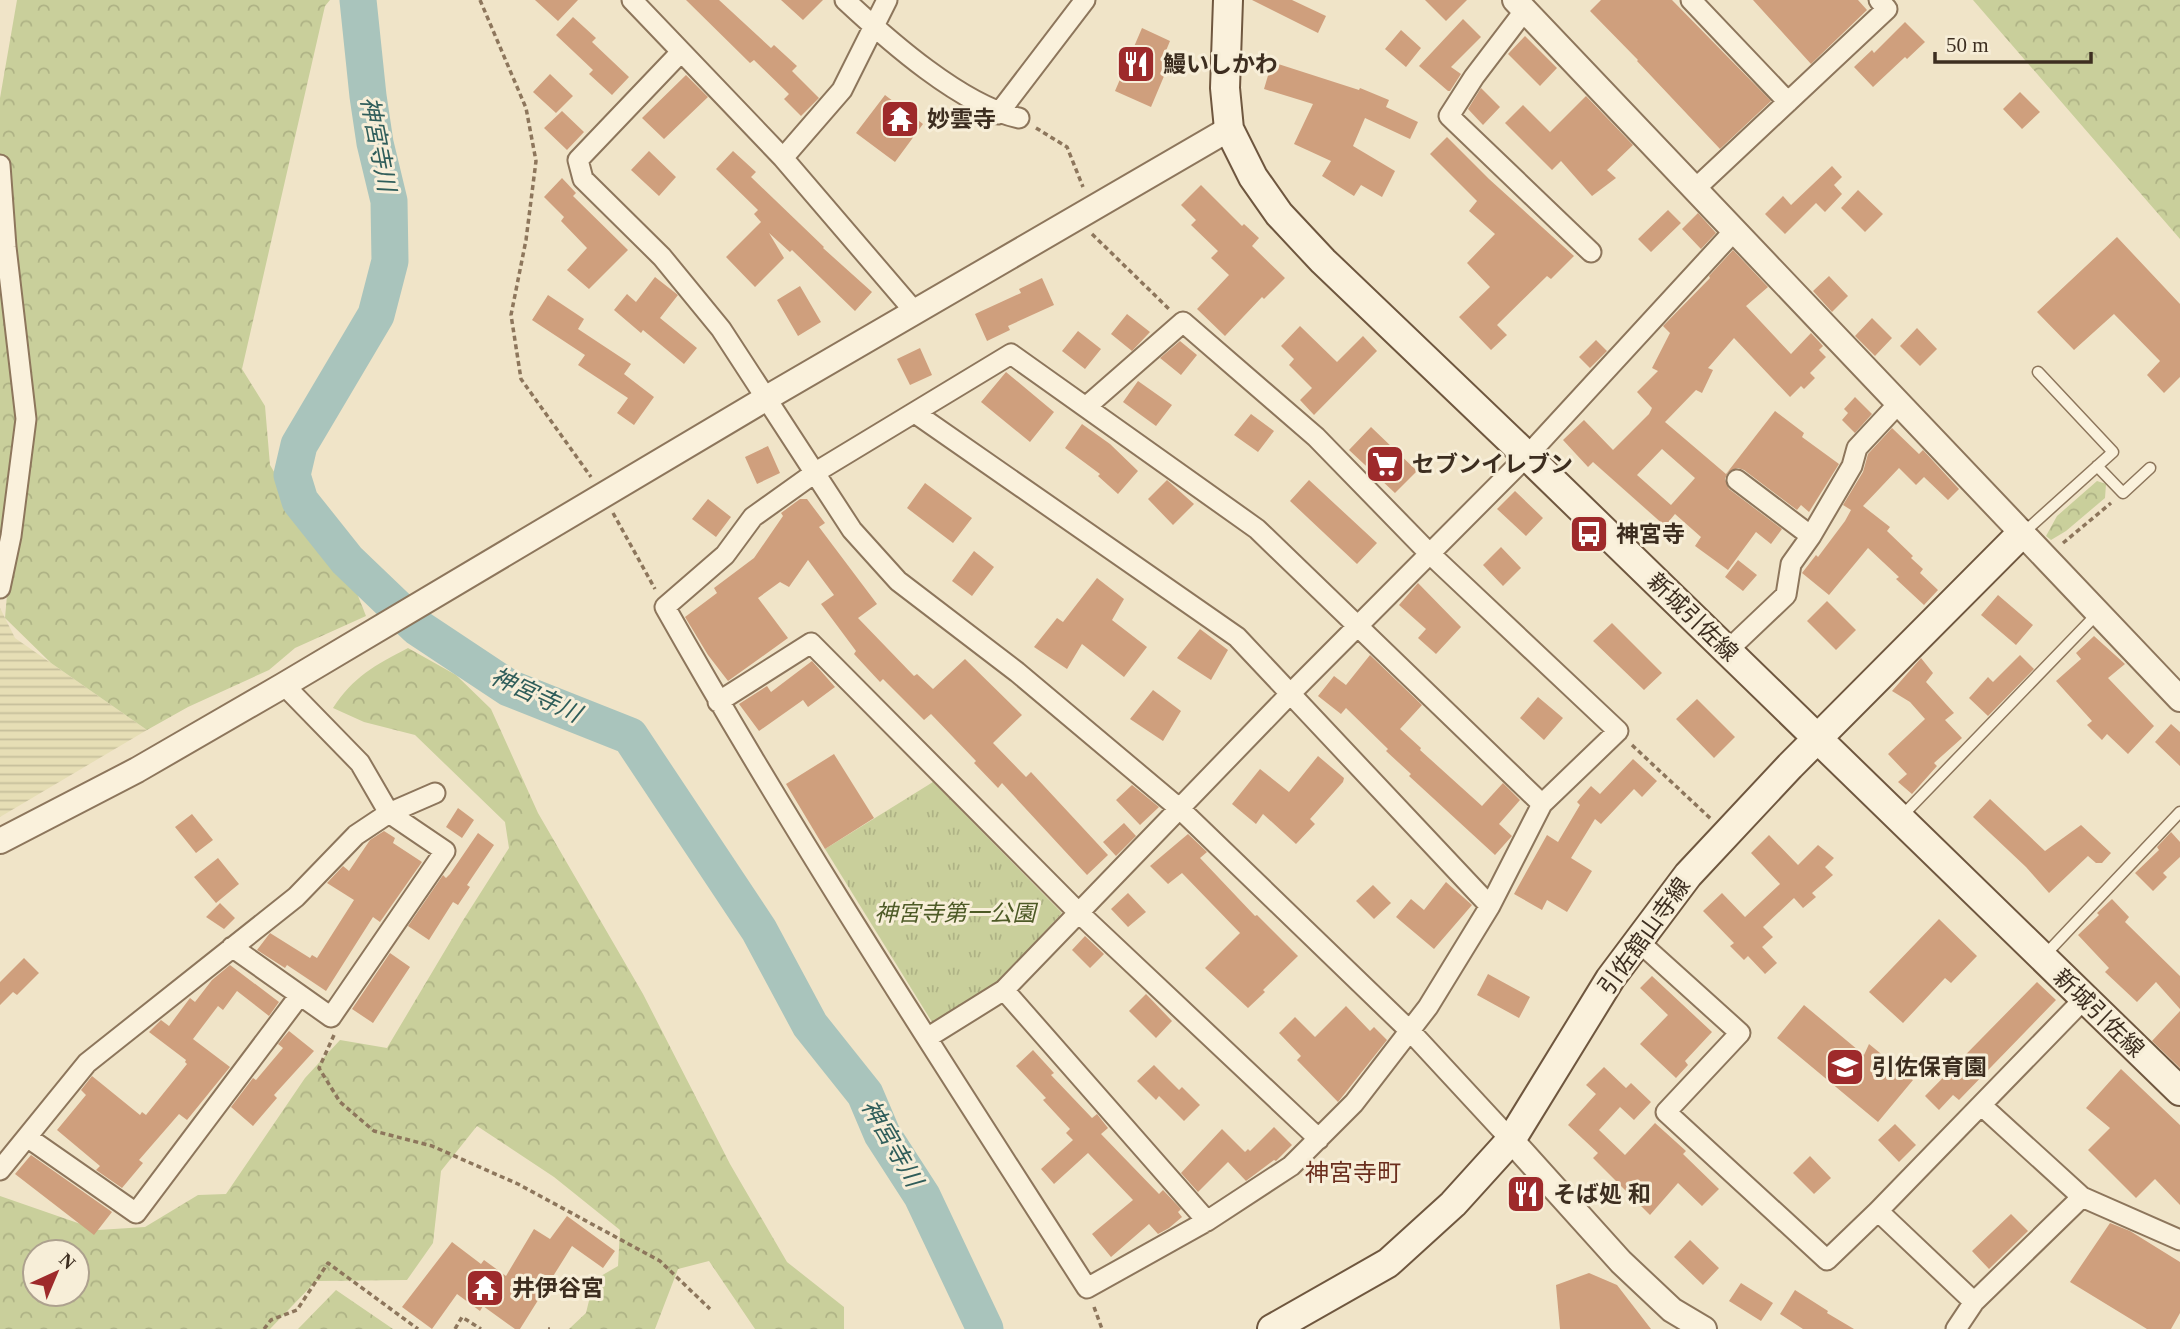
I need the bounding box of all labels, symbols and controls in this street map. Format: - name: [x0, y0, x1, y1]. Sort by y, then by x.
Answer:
- scale bar: [1935, 21, 2091, 65]
- text: 50 m: [1946, 33, 1989, 57]
- restaurant icon: 鰻いしかわ: [1115, 43, 1157, 85]
- place label: 鰻いしかわ: [1163, 52, 1278, 77]
- water label: 神宮寺川: [356, 94, 400, 197]
- temple icon: 妙雲寺: [879, 98, 921, 140]
- place label: 妙雲寺: [927, 107, 996, 132]
- supermarket icon: セブンイレブン: [1364, 443, 1406, 485]
- place label: セブンイレブン: [1412, 452, 1573, 477]
- bus stop icon: 神宮寺: [1568, 513, 1610, 555]
- place label: 神宮寺: [1616, 522, 1685, 547]
- street label: 新城引佐線: [1643, 568, 1743, 666]
- water label: 神宮寺川: [487, 663, 588, 728]
- street label: 引佐舘山寺線: [1594, 873, 1695, 999]
- park label: 神宮寺第一公園: [875, 901, 1039, 926]
- street label: 新城引佐線: [2049, 964, 2149, 1062]
- school or university icon: 引佐保育園: [1824, 1046, 1866, 1088]
- place label: 引佐保育園: [1872, 1055, 1987, 1080]
- water label: 神宮寺川: [857, 1095, 929, 1194]
- district label: 神宮寺町: [1305, 1160, 1401, 1186]
- restaurant icon: そば処 和: [1505, 1173, 1547, 1215]
- place label: そば処 和: [1553, 1182, 1651, 1207]
- north arrow: [21, 1238, 91, 1308]
- text: N: [55, 1249, 80, 1274]
- temple icon: 井伊谷宮: [464, 1267, 506, 1309]
- place label: 井伊谷宮: [512, 1276, 604, 1301]

